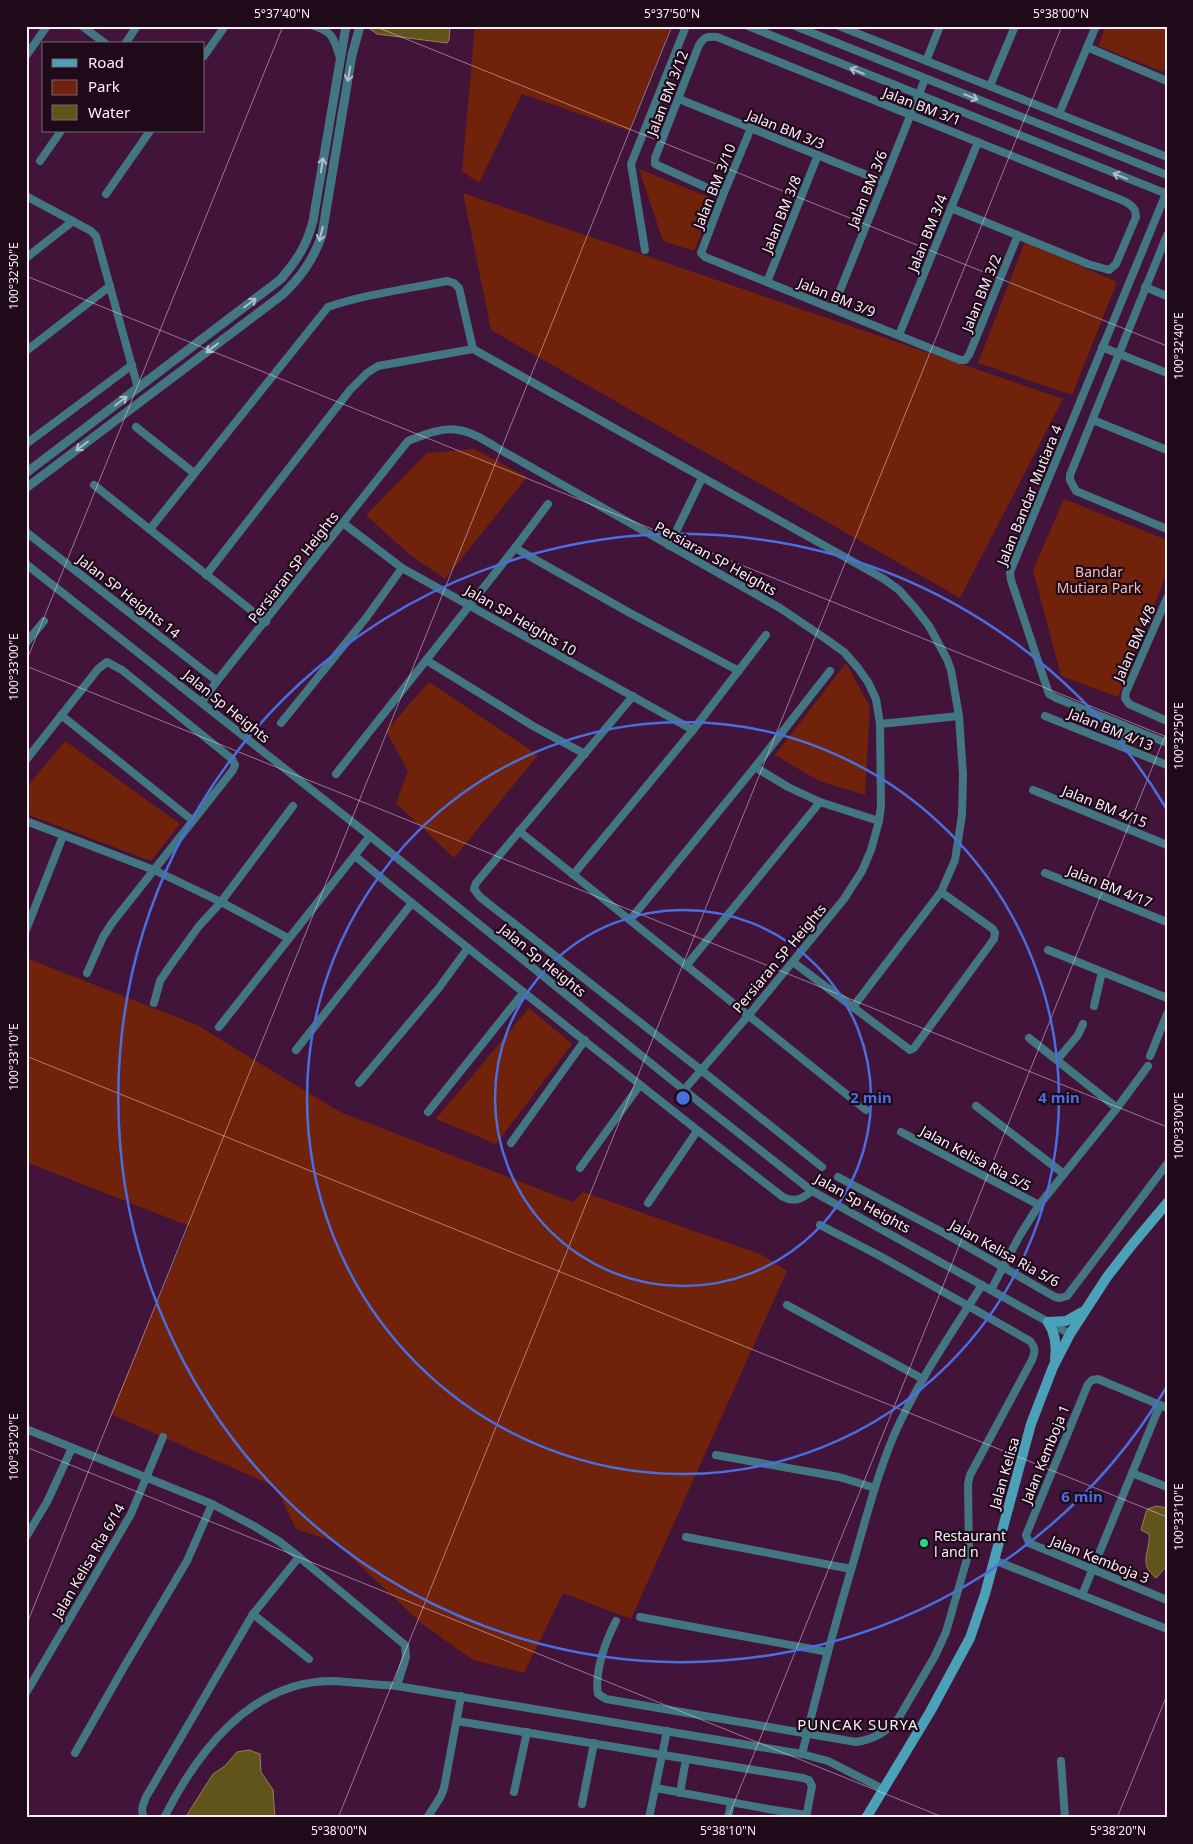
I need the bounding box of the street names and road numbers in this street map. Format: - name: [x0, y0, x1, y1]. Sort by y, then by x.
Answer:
- street label: Jalan BM 3/12: [641, 48, 692, 140]
- street label: Jalan BM 3/1: [878, 82, 964, 130]
- street label: Jalan BM 3/3: [743, 104, 828, 153]
- street label: Jalan BM 3/10: [688, 141, 740, 233]
- street label: Jalan BM 3/6: [842, 147, 891, 232]
- street label: Jalan BM 3/8: [756, 172, 805, 257]
- street label: Jalan BM 3/4: [902, 191, 951, 276]
- street label: Jalan BM 3/2: [956, 251, 1005, 336]
- street label: Jalan BM 3/9: [794, 272, 879, 321]
- street label: Jalan Bandar Mutiara 4: [991, 422, 1066, 570]
- street label: Persiaran SP Heights: [243, 507, 343, 627]
- street label: Persiaran SP Heights: [652, 517, 781, 600]
- street label: Jalan SP Heights 14: [72, 549, 184, 642]
- street label: Jalan SP Heights 10: [460, 579, 580, 660]
- street label: Jalan BM 4/8: [1108, 602, 1159, 686]
- street label: Jalan Sp Heights: [178, 664, 274, 747]
- street label: Jalan BM 4/13: [1064, 703, 1156, 755]
- street label: Jalan BM 4/15: [1058, 780, 1150, 832]
- street label: Jalan BM 4/17: [1063, 860, 1155, 912]
- street label: Persiaran SP Heights: [728, 899, 830, 1016]
- street label: Jalan Sp Heights: [494, 918, 590, 1001]
- street label: Jalan Kelisa Ria 5/5: [916, 1120, 1035, 1195]
- street label: Jalan Sp Heights: [810, 1168, 914, 1237]
- street label: Jalan Kelisa Ria 5/6: [945, 1214, 1063, 1291]
- street label: Jalan Kemboja 1: [1016, 1402, 1074, 1508]
- street label: Jalan Kelisa: [984, 1435, 1023, 1513]
- street label: Jalan Kelisa Ria 6/14: [46, 1500, 129, 1624]
- street label: Jalan Kemboja 3: [1046, 1530, 1152, 1588]

